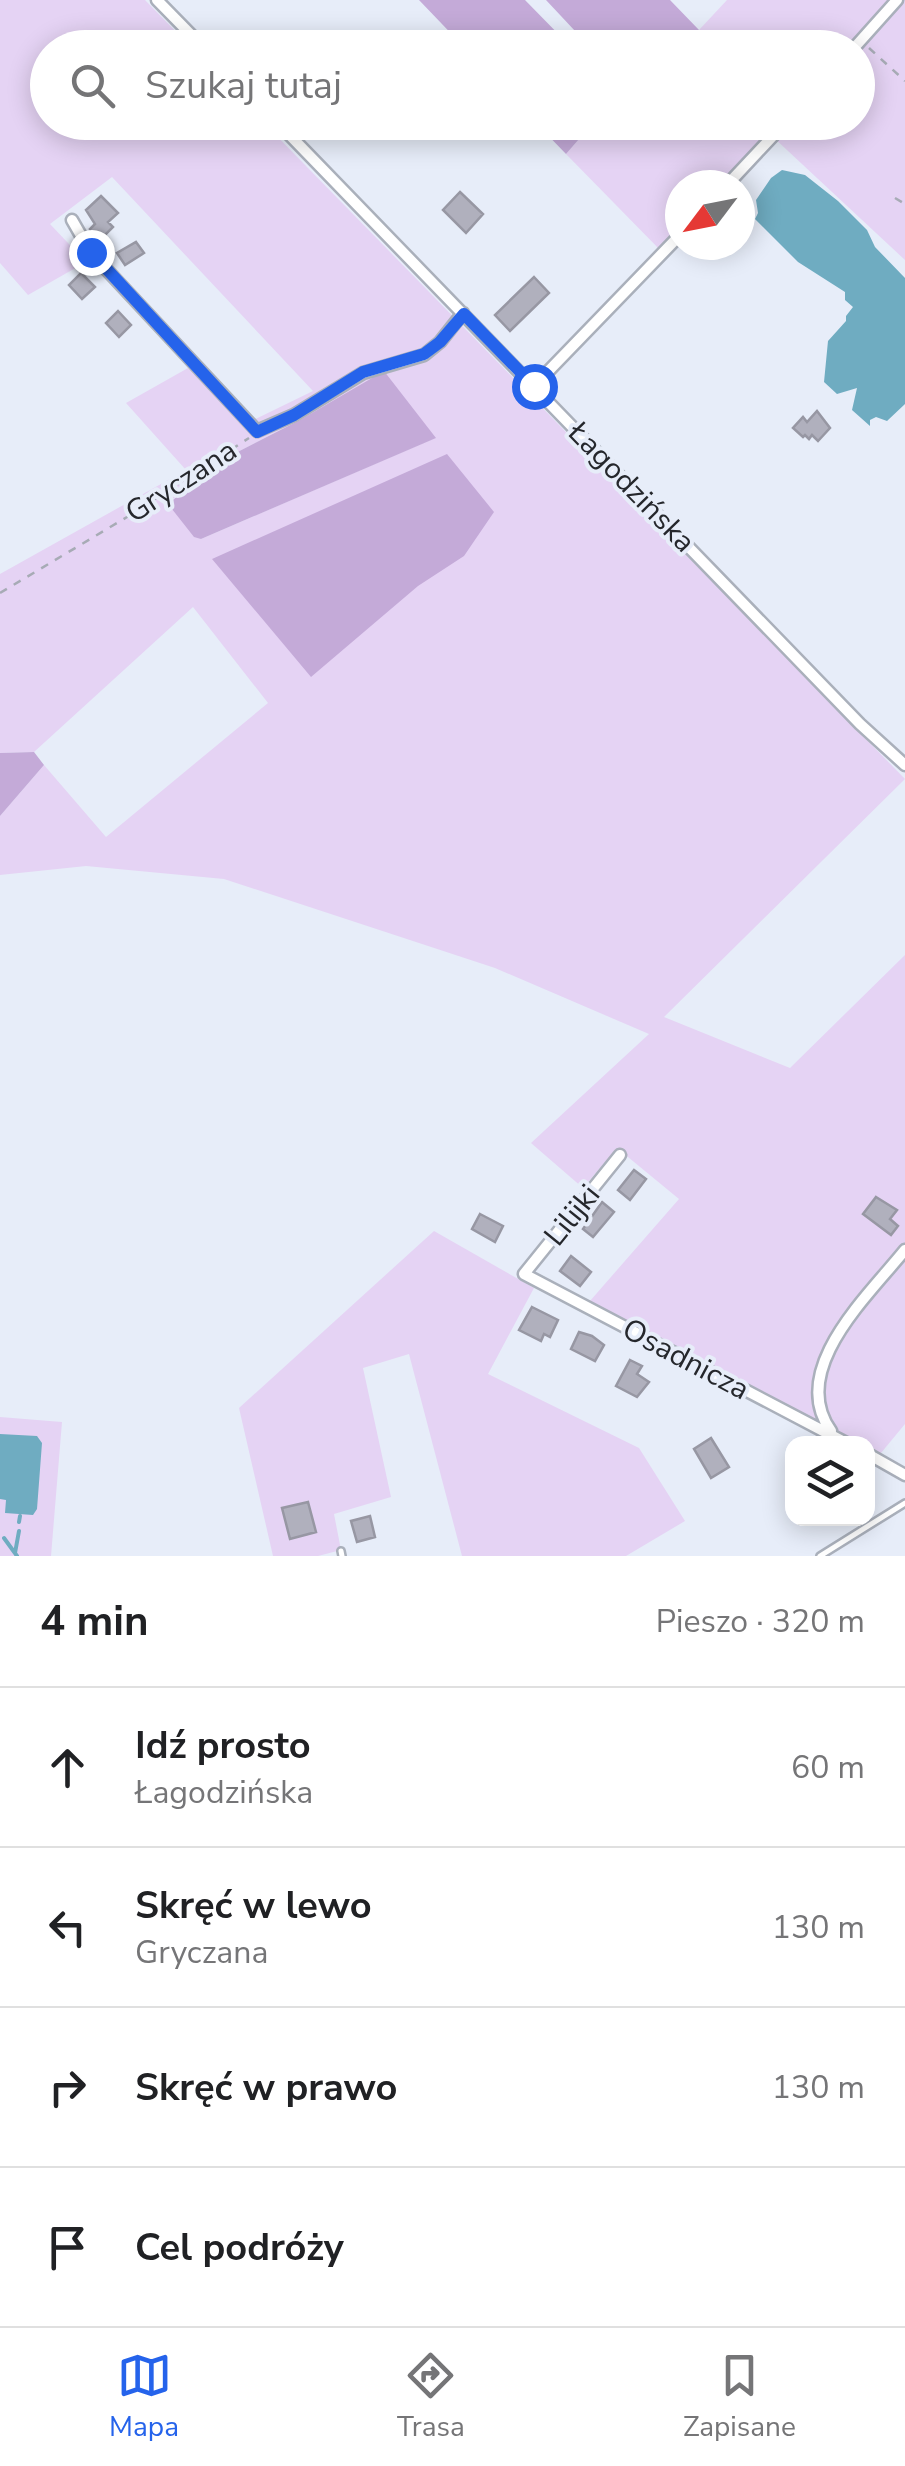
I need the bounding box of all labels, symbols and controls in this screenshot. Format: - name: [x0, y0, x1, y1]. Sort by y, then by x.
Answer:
- search box: [30, 30, 875, 140]
- icon: search: [65, 58, 120, 113]
- text: Szukaj tutaj: [145, 60, 342, 111]
- north arrow: [665, 170, 755, 260]
- route end: [69, 230, 115, 276]
- route start: [512, 364, 558, 410]
- street label: Łagodzińska: [558, 412, 704, 562]
- street label: Gryczana: [118, 430, 245, 533]
- street label: Lilijki: [535, 1176, 610, 1255]
- street label: Osadnicza: [615, 1309, 756, 1410]
- map controls: [785, 1436, 875, 1526]
- button: layers: [785, 1436, 875, 1526]
- text: 4 min: [40, 1593, 149, 1650]
- text: Pieszo · 320 m: [656, 1600, 865, 1643]
- text: Idź prosto: [135, 1720, 311, 1771]
- icon: ahead: [40, 1740, 95, 1795]
- text: 60 m: [791, 1746, 865, 1789]
- text: Łagodzińska: [135, 1771, 313, 1814]
- text: Skręć w lewo: [135, 1880, 372, 1931]
- icon: left: [40, 1900, 95, 1955]
- text: 130 m: [772, 1906, 865, 1949]
- text: Gryczana: [135, 1931, 268, 1974]
- icon: right: [40, 2060, 95, 2115]
- text: Skręć w prawo: [135, 2062, 397, 2113]
- text: 130 m: [772, 2066, 865, 2109]
- icon: arrive: [40, 2220, 95, 2275]
- text: Cel podróży: [135, 2222, 344, 2273]
- tab: Mapa: [109, 2348, 179, 2446]
- tab: Trasa: [397, 2348, 465, 2446]
- tab: Zapisane: [683, 2348, 796, 2446]

